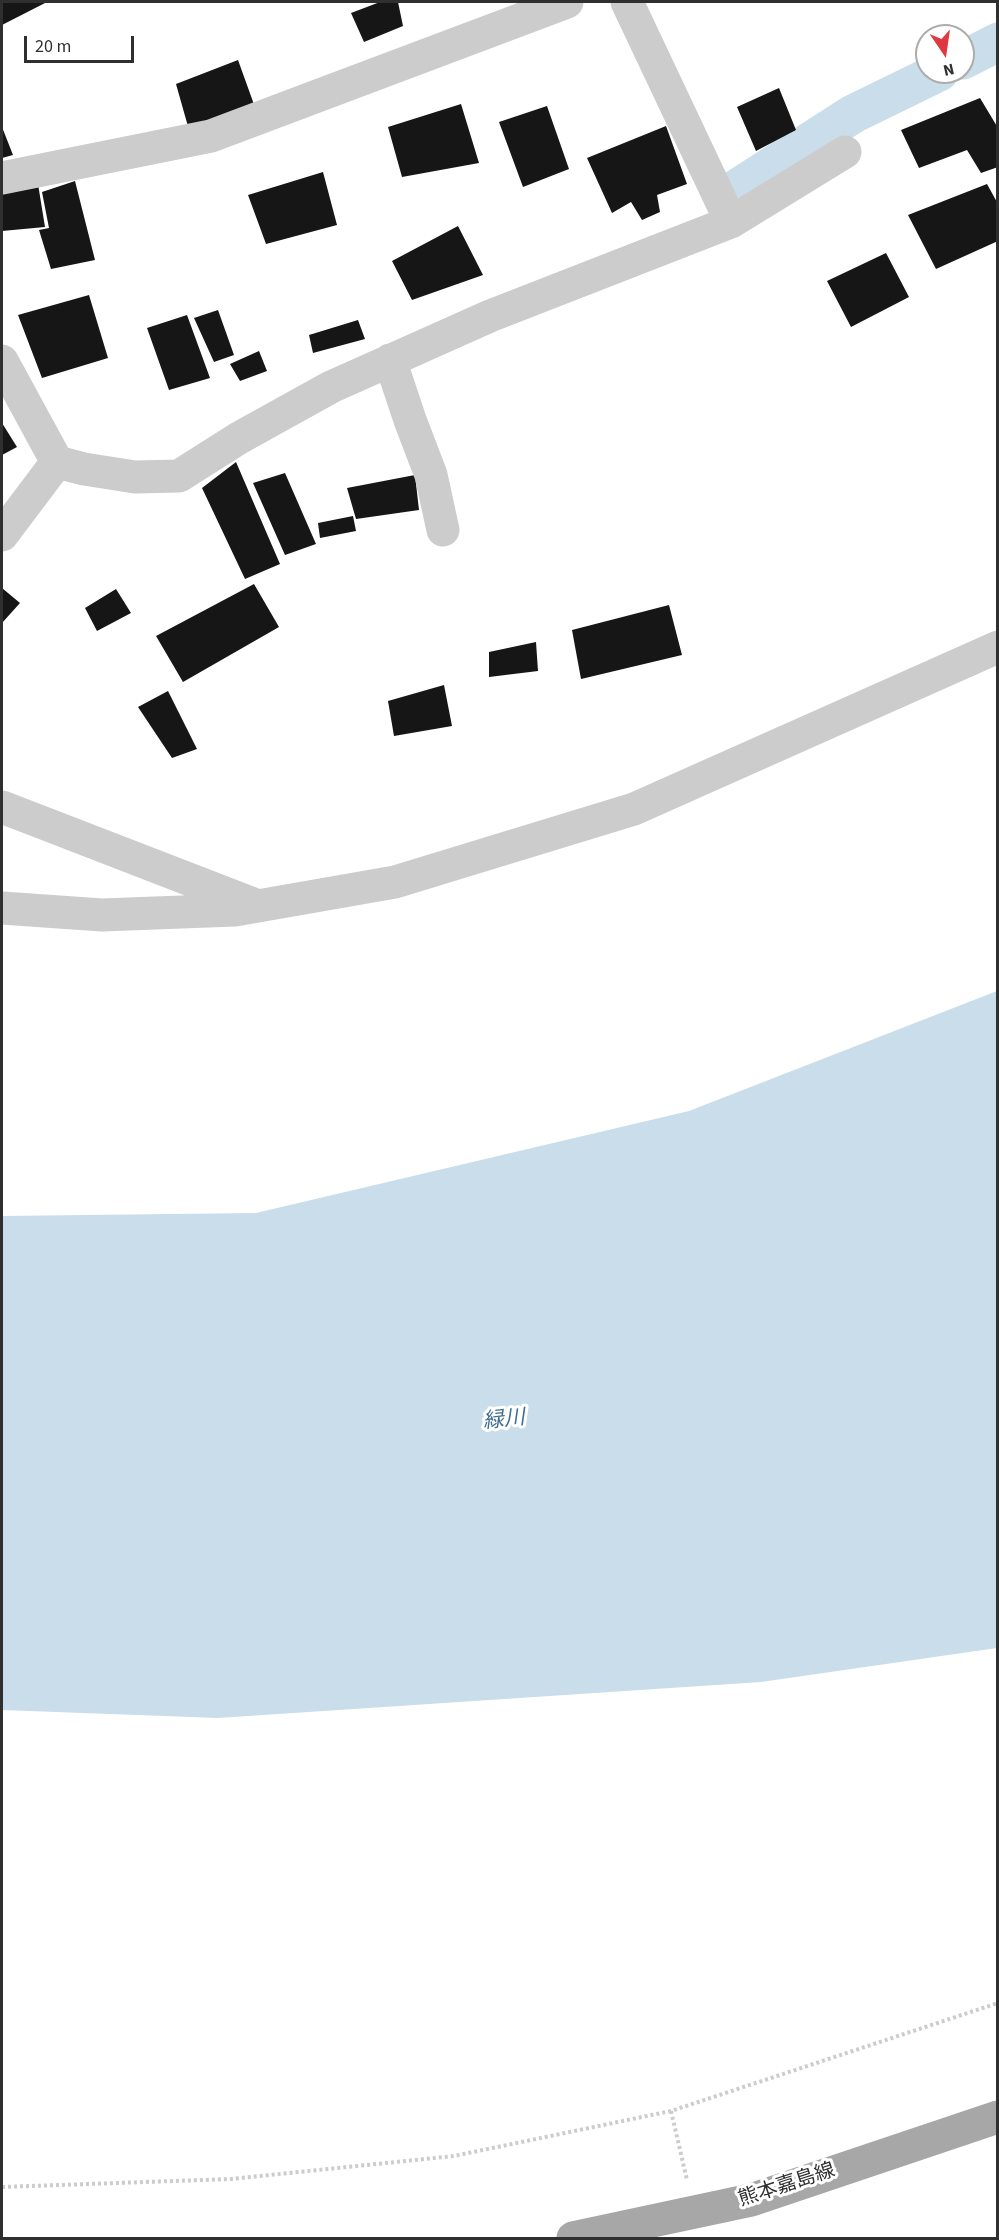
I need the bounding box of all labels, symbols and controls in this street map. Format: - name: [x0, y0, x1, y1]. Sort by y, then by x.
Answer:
- scale bar: [27, 24, 136, 62]
- north arrow: [915, 24, 975, 84]
- text: 20 m: [35, 34, 71, 59]
- text: N: [941, 58, 956, 82]
- water label: 緑川: [482, 1406, 526, 1436]
- street label: 熊本嘉島線: [736, 2159, 838, 2213]

